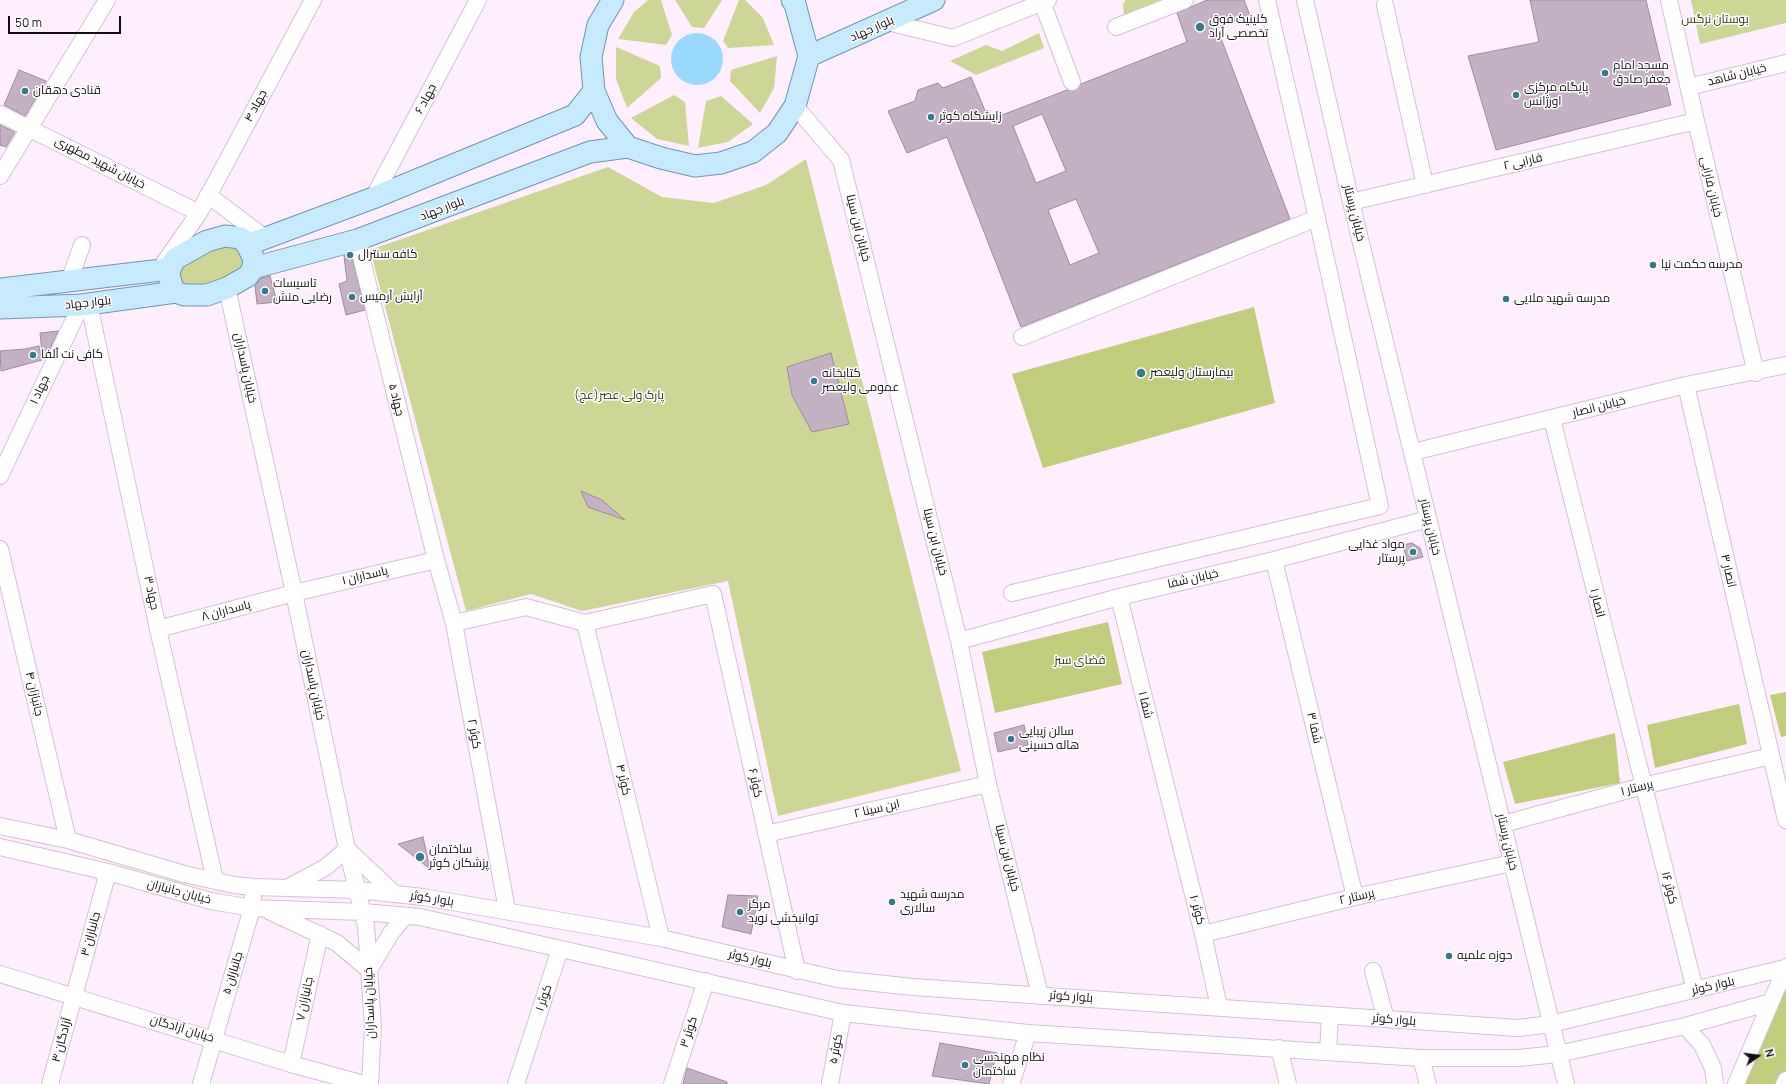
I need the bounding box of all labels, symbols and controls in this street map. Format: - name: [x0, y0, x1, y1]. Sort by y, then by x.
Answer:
- scale bar: [10, 8, 123, 34]
- street label: بلوار جهاد: [848, 13, 896, 45]
- place label: کلینیک فوق تخصصی آراد: [1209, 13, 1268, 41]
- park label: بوستان نرگس: [1681, 13, 1749, 27]
- text: 50 m: [15, 14, 42, 31]
- marker: کلینیک فوق تخصصی آراد: [1194, 21, 1206, 33]
- place label: مسجد امام جعفر صادق: [1613, 59, 1670, 87]
- street label: خیابان شاهد: [1706, 61, 1768, 89]
- marker: مسجد امام جعفر صادق: [1600, 68, 1610, 78]
- street label: جهاد ۶: [412, 81, 440, 117]
- place label: پایگاه مرکزی اورژانس: [1524, 81, 1589, 109]
- place label: قنادی دهقان: [33, 84, 101, 98]
- marker: قنادی دهقان: [20, 86, 30, 96]
- street label: جهاد ۴: [242, 87, 270, 125]
- marker: پایگاه مرکزی اورژانس: [1511, 90, 1521, 100]
- place label: زایشگاه کوثر: [939, 110, 1002, 124]
- marker: زایشگاه کوثر: [926, 112, 936, 122]
- street label: خیابان شهید مطهری: [52, 134, 148, 192]
- street label: فارابی ۲: [1502, 151, 1544, 173]
- street label: خیابان فارابی: [1697, 155, 1725, 219]
- street label: خیابان پرستار: [1340, 183, 1368, 243]
- street label: خیابان ابن سینا: [843, 193, 873, 263]
- street label: بلوار جهاد: [418, 194, 466, 224]
- place label: کافه سنترال: [358, 248, 417, 262]
- marker: کافه سنترال: [345, 250, 355, 260]
- place label: مدرسه حکمت نیا: [1661, 258, 1743, 272]
- marker: مدرسه حکمت نیا: [1648, 260, 1658, 270]
- place label: تاسیسات رضایی منش: [273, 277, 332, 305]
- marker: تاسیسات رضایی منش: [260, 286, 270, 296]
- place label: آرایش آرمیس: [360, 290, 423, 304]
- marker: آرایش آرمیس: [347, 292, 357, 302]
- place label: مدرسه شهید ملایی: [1514, 292, 1610, 306]
- street label: بلوار جهاد: [64, 293, 112, 313]
- marker: مدرسه شهید ملایی: [1501, 294, 1511, 304]
- street label: خیابان پاسداران: [231, 332, 259, 404]
- place label: کافی نت آلفا: [41, 348, 103, 362]
- marker: کافی نت آلفا: [28, 350, 38, 360]
- place label: بیمارستان ولیعصر: [1150, 366, 1233, 380]
- place label: کتابخانه عمومی ولیعصر: [822, 367, 899, 395]
- marker: بیمارستان ولیعصر: [1135, 367, 1147, 379]
- street label: جهاد ۱: [27, 373, 53, 407]
- marker: کتابخانه عمومی ولیعصر: [809, 376, 819, 386]
- street label: جهاد ۵: [385, 382, 407, 418]
- park label: پارک ولی عصر(عج): [574, 389, 664, 403]
- street label: خیابان انصار: [1571, 393, 1627, 421]
- street label: خیابان پرستار: [1416, 497, 1444, 557]
- street label: خیابان ابن سینا: [920, 507, 950, 577]
- place label: مواد غذایی پرستار: [1348, 538, 1405, 566]
- marker: مواد غذایی پرستار: [1408, 547, 1418, 557]
- street label: انصار ۳: [1717, 553, 1739, 589]
- street label: پاسداران ۱: [341, 564, 389, 588]
- street label: خیابان شفا: [1166, 566, 1220, 592]
- street label: جهاد ۳: [140, 575, 162, 611]
- street label: انصار ۱: [1586, 587, 1608, 619]
- street label: پاسداران ۸: [200, 597, 252, 625]
- street label: خیابان پاسداران: [299, 649, 327, 721]
- park label: فضای سبز: [1054, 654, 1106, 668]
- street label: جانبازان ۴: [22, 670, 46, 718]
- street label: شفا ۱: [1135, 690, 1155, 720]
- street label: شفا ۳: [1303, 711, 1325, 745]
- street label: کوثر ۲: [464, 718, 484, 750]
- place label: سالن زیبایی هاله حسینی: [1019, 725, 1079, 753]
- marker: سالن زیبایی هاله حسینی: [1006, 734, 1016, 744]
- street label: کوثر ۴: [612, 763, 634, 797]
- street label: کوثر ۶: [745, 767, 765, 799]
- street label: پرستار ۱: [1619, 777, 1655, 799]
- street label: ابن سینا ۲: [853, 797, 901, 821]
- street label: خیابان پرستار: [1493, 812, 1521, 872]
- street label: خیابان ابن سینا: [992, 823, 1022, 893]
- place label: ساختمان پزشکان کوثر: [429, 843, 489, 871]
- marker: ساختمان پزشکان کوثر: [414, 851, 426, 863]
- street label: کوثر ۱۶: [1658, 870, 1680, 906]
- street label: خیابان جانبازان: [145, 877, 213, 907]
- street label: پرستار ۲: [1338, 886, 1376, 908]
- street label: بلوار کوثر: [409, 888, 455, 910]
- place label: مدرسه شهید سالاری: [900, 888, 964, 916]
- street label: کوثر ۱۰: [1186, 893, 1208, 927]
- marker: مدرسه شهید سالاری: [887, 897, 897, 907]
- place label: مرکز توانبخشی نوید: [748, 898, 818, 926]
- marker: مرکز توانبخشی نوید: [735, 907, 745, 917]
- street label: جانبازان ۳: [78, 910, 104, 958]
- street label: بلوار کوثر: [727, 947, 773, 971]
- place label: حوزه علمیه: [1457, 949, 1513, 963]
- street label: جانبازان ۵: [220, 950, 246, 996]
- marker: حوزه علمیه: [1444, 951, 1454, 961]
- street label: خیابان پاسداران: [362, 967, 378, 1039]
- street label: بلوار کوثر: [1690, 974, 1736, 998]
- street label: جانبازان ۷: [293, 976, 317, 1022]
- street label: کوثر ۱: [533, 983, 555, 1013]
- street label: بلوار کوثر: [1049, 988, 1093, 1006]
- street label: بلوار کوثر: [1372, 1011, 1416, 1029]
- street label: خیابان آزادگان: [148, 1012, 216, 1046]
- street label: کوثر ۳: [677, 1015, 701, 1049]
- street label: آزادگان ۳: [49, 1016, 75, 1064]
- street label: کوثر ۵: [826, 1033, 846, 1065]
- north arrow: [1738, 1036, 1778, 1076]
- text: N: [1762, 1047, 1778, 1059]
- place label: نظام مهندسی ساختمان: [973, 1051, 1045, 1079]
- marker: نظام مهندسی ساختمان: [960, 1060, 970, 1070]

